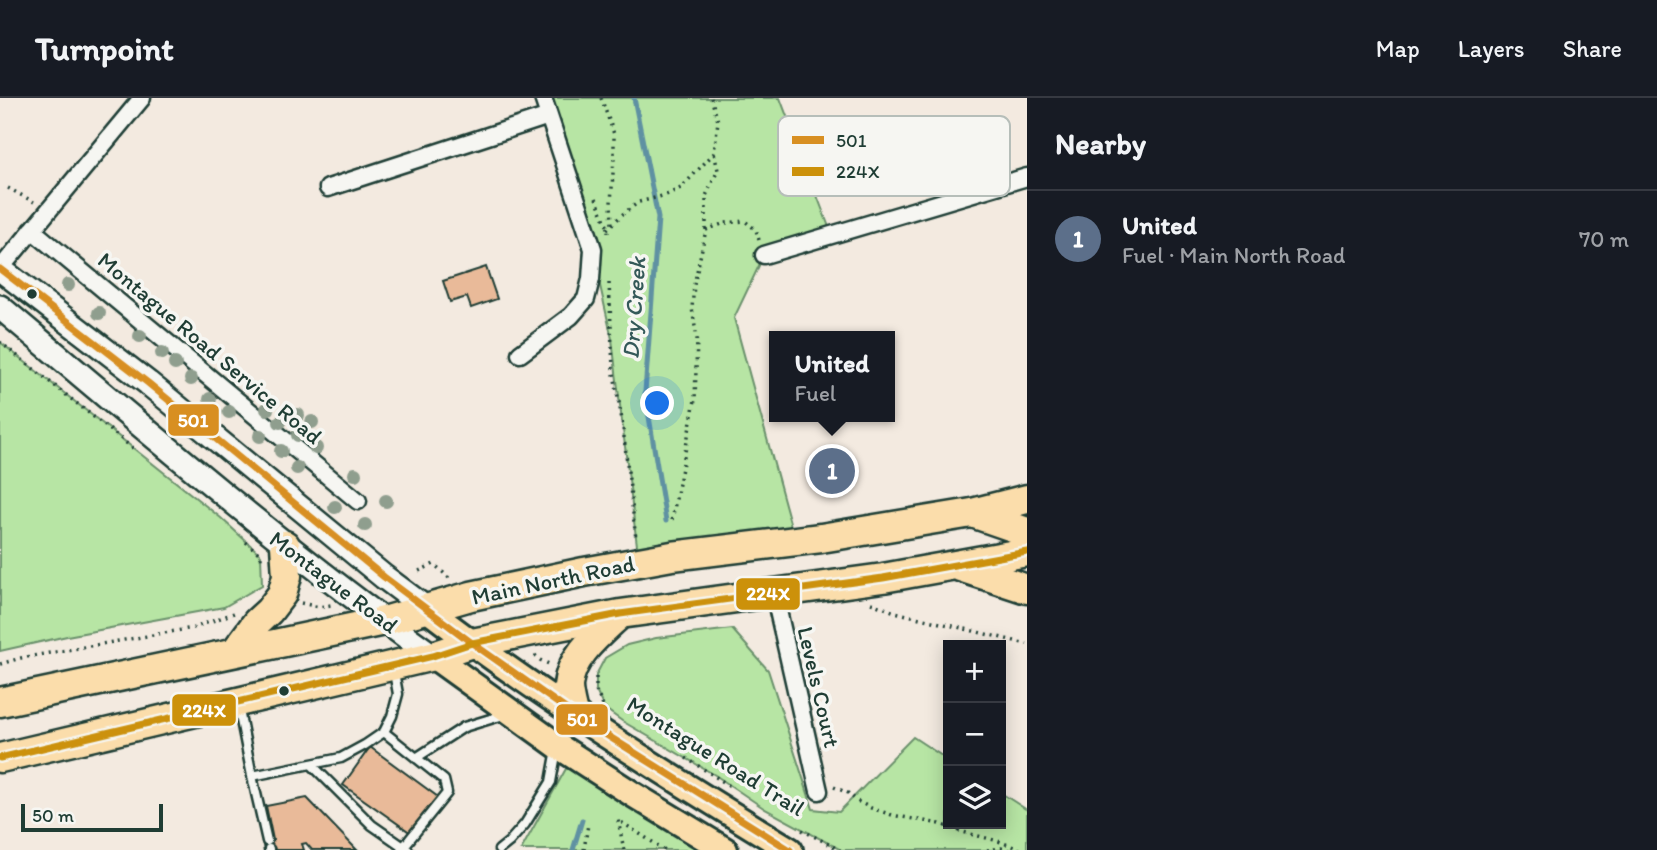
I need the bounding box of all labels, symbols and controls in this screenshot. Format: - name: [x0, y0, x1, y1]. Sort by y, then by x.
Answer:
- text: Turnpoint: [35, 29, 174, 68]
- text: Map: [1376, 34, 1420, 63]
- text: Layers: [1458, 34, 1525, 63]
- text: Share: [1563, 34, 1622, 63]
- legend: [778, 116, 1010, 196]
- text: Nearby: [1055, 125, 1146, 162]
- text: 501: [836, 129, 867, 152]
- text: 224X: [836, 160, 880, 183]
- text: United: [1122, 209, 1197, 241]
- text: 1: [1073, 225, 1083, 253]
- text: 70 m: [1579, 225, 1629, 253]
- text: Fuel · Main North Road: [1122, 241, 1345, 269]
- street label: Montague Road Service Road: [92, 246, 328, 450]
- water label: Dry Creek: [615, 254, 652, 360]
- unlabelled marker: [25, 287, 39, 301]
- popup: [769, 331, 895, 422]
- text: United: [795, 347, 869, 379]
- text: Fuel: [795, 379, 836, 407]
- your location: [640, 386, 674, 420]
- line badge: 501: [167, 403, 220, 437]
- text: 501: [178, 409, 208, 432]
- pin: 1: [809, 445, 855, 497]
- street label: Montague Road: [264, 525, 404, 640]
- street label: Main North Road: [469, 549, 637, 611]
- line badge: 224X: [735, 577, 801, 611]
- text: 224X: [746, 582, 791, 605]
- street label: Levels Court: [792, 624, 847, 751]
- map controls: [943, 640, 1006, 829]
- button: +: [943, 640, 1006, 703]
- unlabelled marker: [277, 684, 291, 698]
- street label: Montague Road Trail: [622, 690, 811, 822]
- line badge: 224X: [171, 693, 237, 727]
- text: 224X: [182, 699, 227, 722]
- line badge: 501: [555, 703, 609, 736]
- button: −: [943, 703, 1006, 766]
- text: 501: [567, 708, 597, 731]
- button: layers: [943, 766, 1006, 829]
- scale bar: [21, 801, 163, 833]
- text: 50 m: [32, 804, 74, 827]

